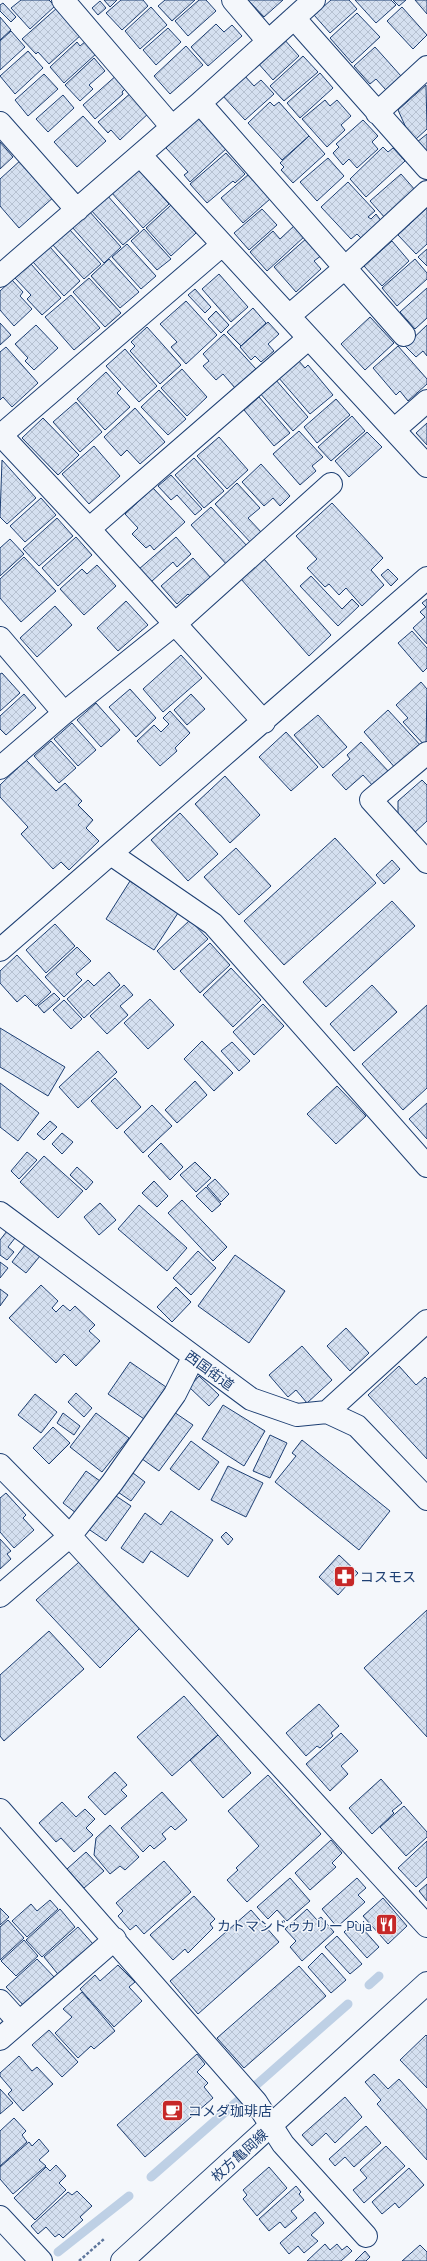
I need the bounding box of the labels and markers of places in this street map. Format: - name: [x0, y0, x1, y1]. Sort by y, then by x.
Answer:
- pharmacy icon: コスモス: [331, 1563, 357, 1589]
- place label: コスモス: [360, 1566, 416, 1587]
- restaurant icon: カトマンドゥカリー Puja: [374, 1912, 400, 1938]
- place label: カトマンドゥカリー Puja: [217, 1915, 372, 1936]
- cafe icon: コメダ珈琲店: [160, 2097, 186, 2123]
- place label: コメダ珈琲店: [188, 2100, 272, 2121]

